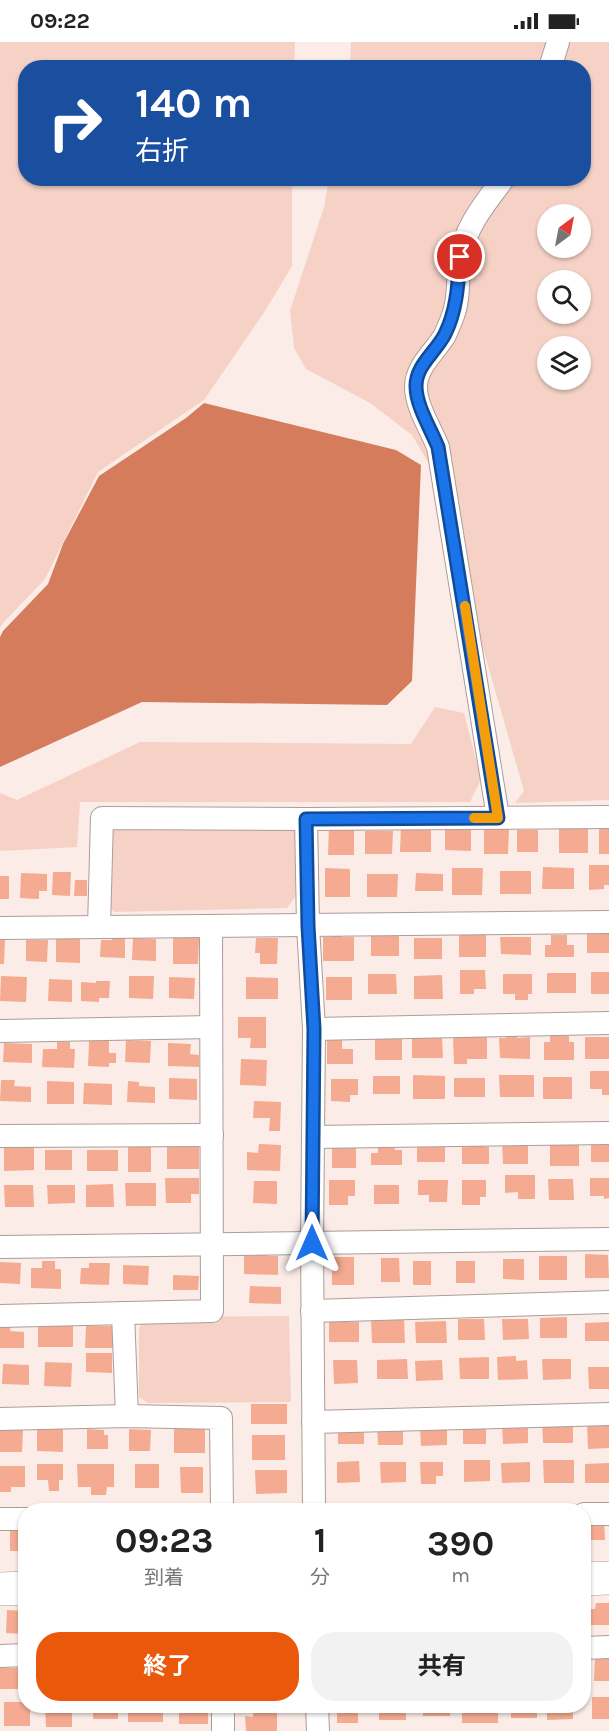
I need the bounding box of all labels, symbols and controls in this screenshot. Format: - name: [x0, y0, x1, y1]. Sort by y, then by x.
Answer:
- text: 09:22: [30, 8, 90, 34]
- text: 140 m: [135, 78, 252, 128]
- icon: right: [36, 84, 114, 162]
- text: 右折: [135, 135, 189, 167]
- north arrow: [537, 204, 591, 258]
- map controls: [537, 204, 591, 390]
- pin: [434, 231, 485, 282]
- icon: arrive: [443, 240, 476, 273]
- button: search: [537, 270, 591, 324]
- button: layers: [537, 336, 591, 390]
- position arrow: [280, 1211, 344, 1275]
- text: 09:23: [115, 1519, 213, 1561]
- text: 1: [314, 1519, 327, 1561]
- text: 390: [427, 1522, 494, 1564]
- text: m: [451, 1564, 470, 1587]
- text: 到着: [144, 1566, 184, 1589]
- text: 分: [310, 1566, 330, 1589]
- button: 終了: [36, 1632, 299, 1701]
- button: 共有: [311, 1632, 573, 1701]

